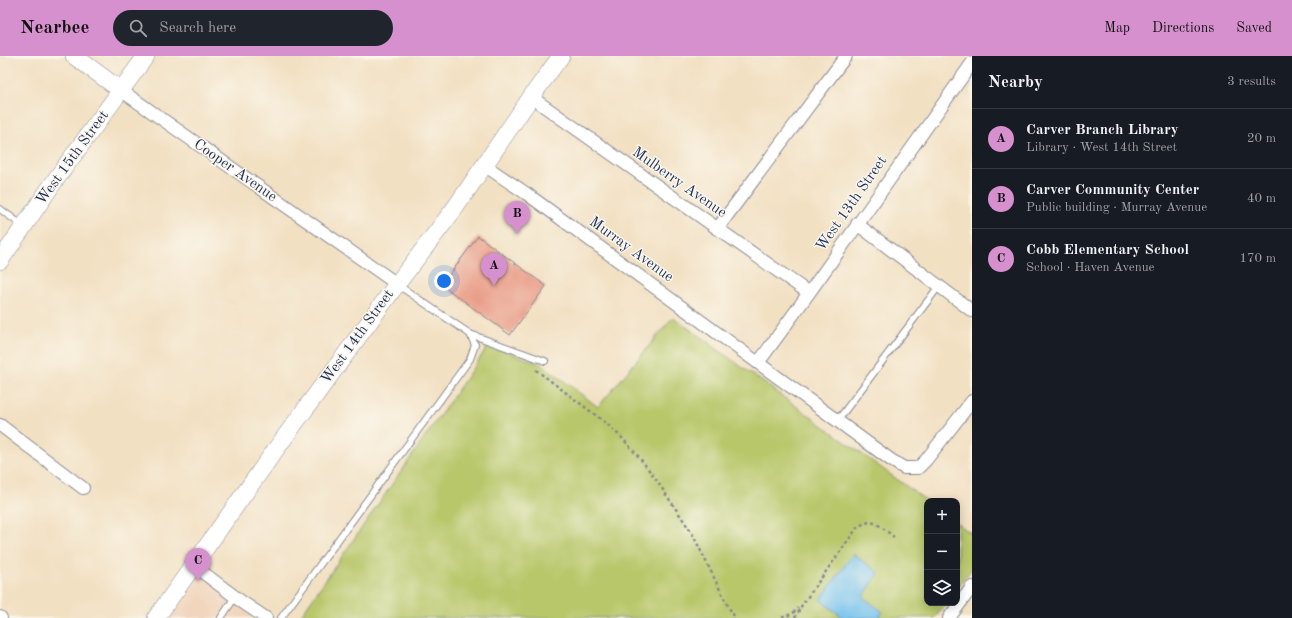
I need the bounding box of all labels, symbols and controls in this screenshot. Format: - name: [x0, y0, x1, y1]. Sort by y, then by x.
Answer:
- search box: [113, 10, 393, 46]
- icon: search: [127, 17, 149, 39]
- text: Nearbee: [20, 19, 89, 38]
- text: Search here: [159, 21, 236, 36]
- text: Map: [1104, 21, 1130, 35]
- text: Directions: [1152, 21, 1214, 35]
- text: Saved: [1236, 21, 1272, 35]
- text: Nearby: [988, 74, 1043, 91]
- text: 3 results: [1227, 75, 1276, 88]
- street label: West 15th Street: [34, 108, 112, 208]
- text: Carver Branch Library: [1026, 123, 1179, 138]
- text: A: [996, 132, 1006, 145]
- text: 20 m: [1247, 132, 1276, 145]
- street label: Cooper Avenue: [191, 137, 279, 205]
- text: Library · West 14th Street: [1026, 141, 1177, 154]
- street label: Mulberry Avenue: [629, 145, 729, 221]
- street label: West 13th Street: [814, 154, 890, 254]
- text: Carver Community Center: [1026, 183, 1199, 198]
- text: B: [996, 192, 1006, 205]
- text: 40 m: [1247, 192, 1276, 205]
- pin: B: [504, 201, 530, 234]
- text: Public building · Murray Avenue: [1026, 201, 1207, 214]
- street label: Murray Avenue: [586, 215, 676, 285]
- text: Cobb Elementary School: [1026, 243, 1189, 258]
- text: C: [997, 252, 1005, 265]
- text: 170 m: [1239, 252, 1276, 265]
- pin: A: [481, 253, 507, 286]
- text: School · Haven Avenue: [1026, 261, 1155, 274]
- your location: [434, 271, 454, 291]
- street label: West 14th Street: [319, 287, 397, 387]
- map controls: [924, 498, 960, 606]
- button: +: [924, 498, 960, 534]
- button: −: [924, 534, 960, 570]
- pin: C: [185, 548, 211, 581]
- button: layers: [924, 570, 960, 606]

